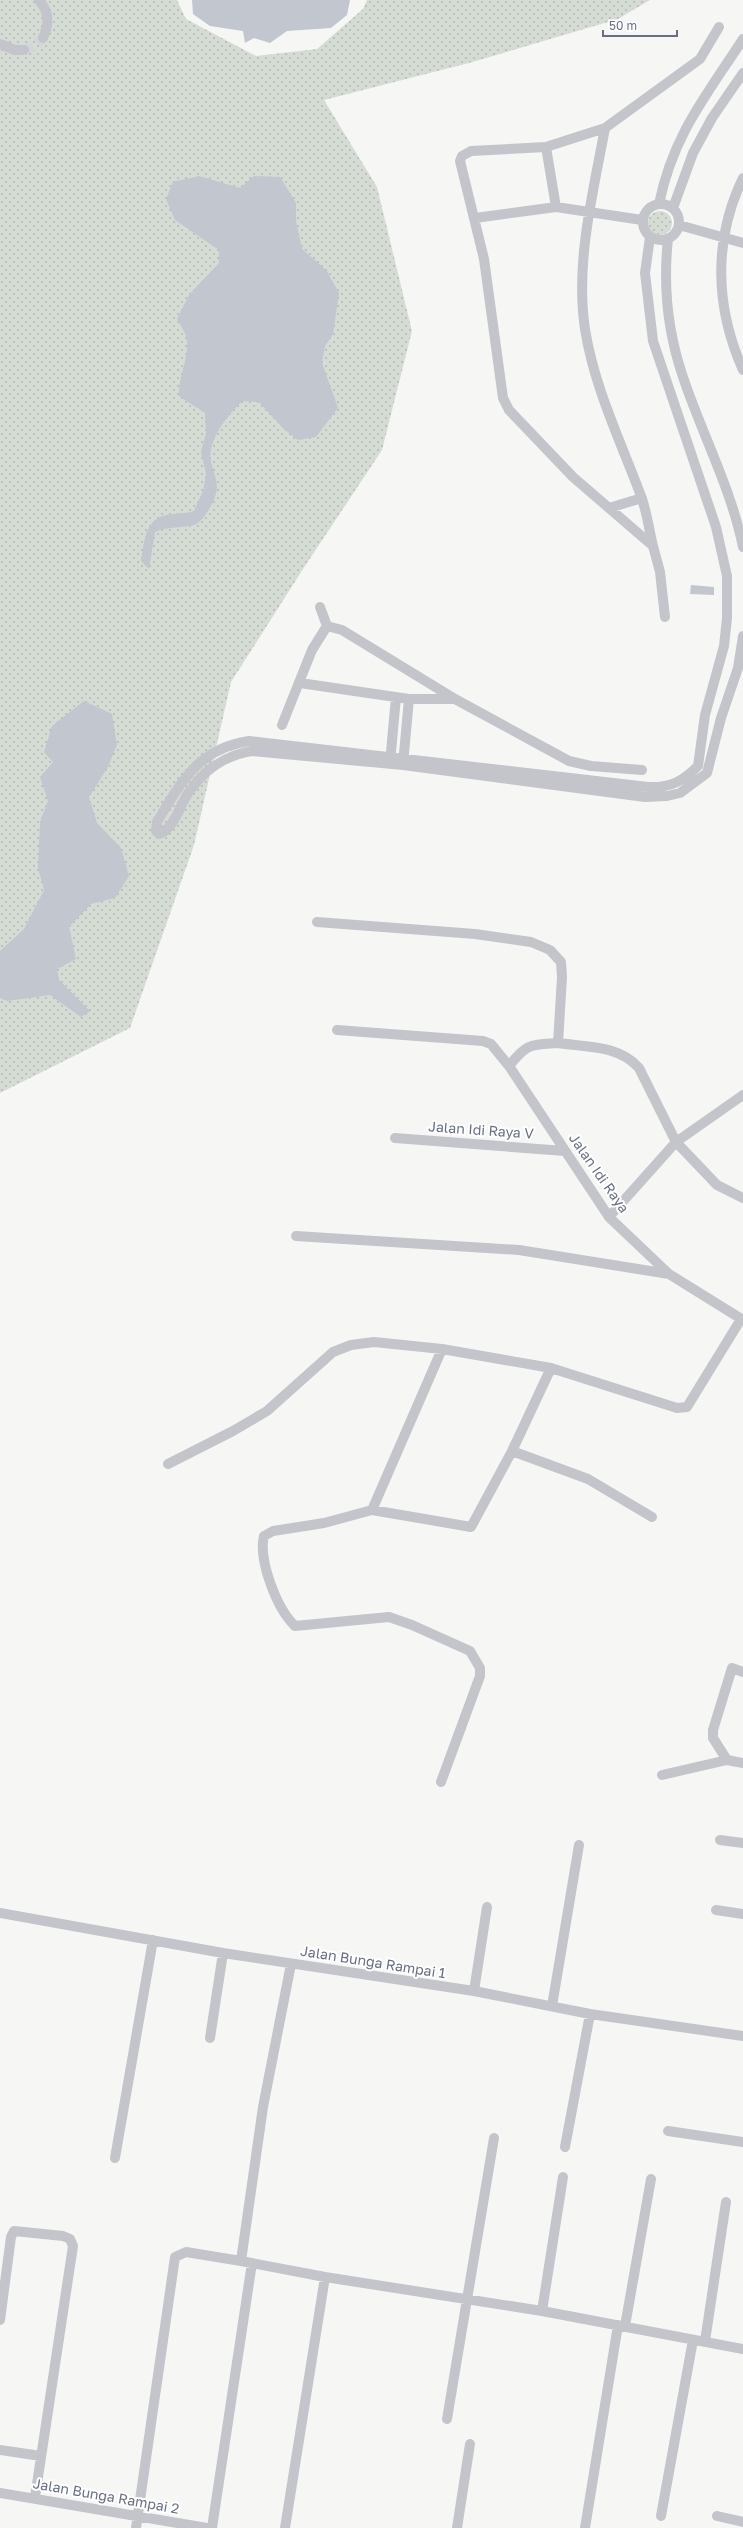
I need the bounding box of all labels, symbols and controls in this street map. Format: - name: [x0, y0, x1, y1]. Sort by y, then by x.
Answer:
- scale bar: [603, 12, 677, 38]
- text: 50 m: [609, 18, 637, 33]
- street label: Jalan Idi Raya V: [428, 1117, 535, 1142]
- street label: Jalan Idi Raya: [566, 1130, 633, 1216]
- street label: Jalan Bunga Rampai 1: [299, 1942, 447, 1981]
- street label: Jalan Bunga Rampai 2: [32, 2474, 181, 2517]

